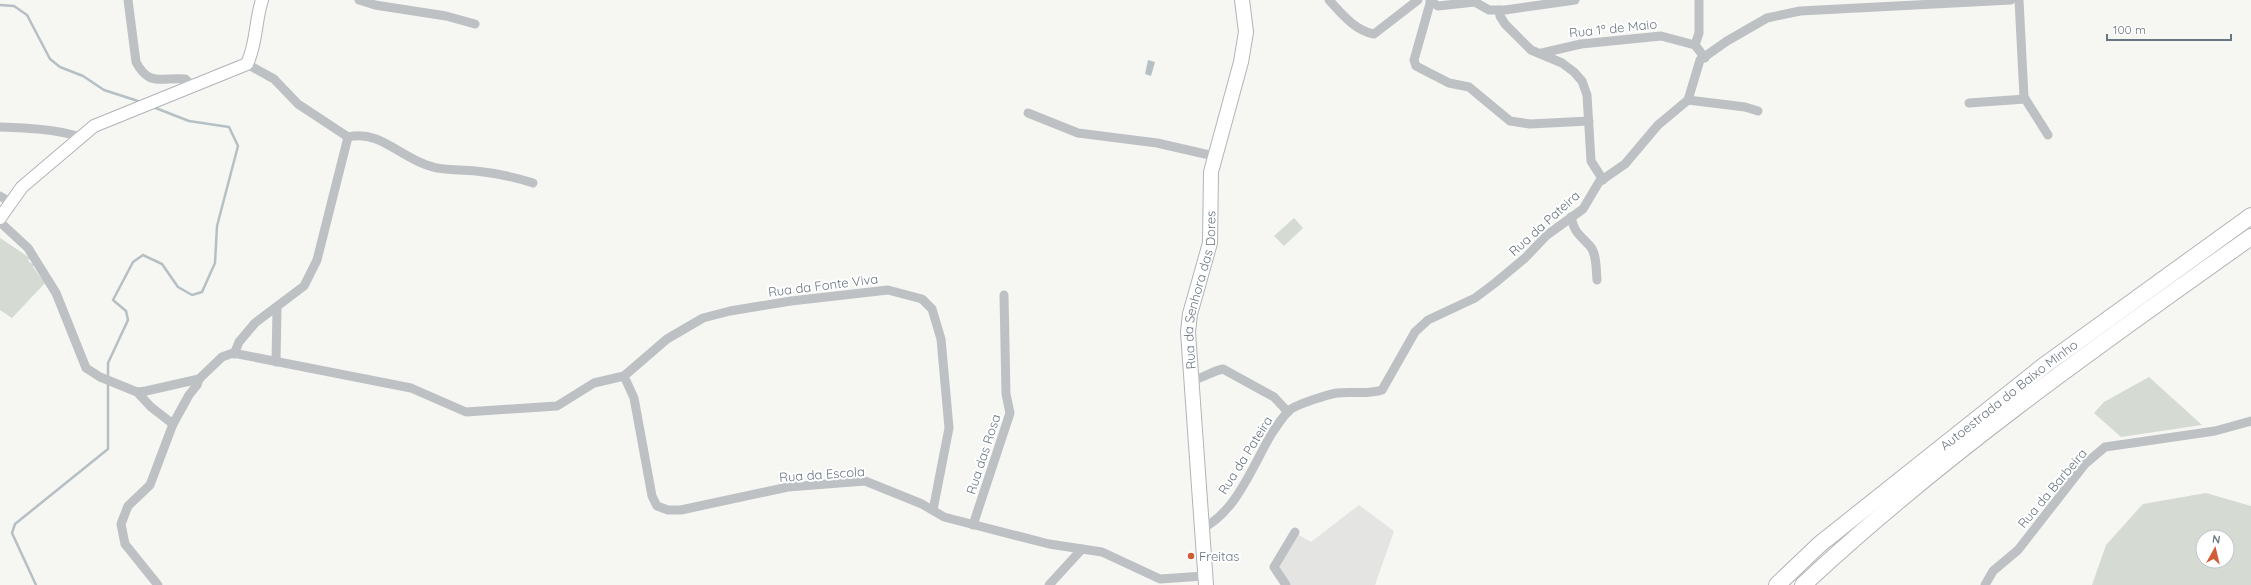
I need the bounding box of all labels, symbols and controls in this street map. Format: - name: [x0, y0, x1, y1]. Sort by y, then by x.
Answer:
- street label: Rua 1º de Maio: [1568, 15, 1658, 41]
- scale bar: [2107, 16, 2231, 42]
- text: 100 m: [2113, 22, 2146, 37]
- street label: Rua da Pateira: [1505, 187, 1583, 259]
- street label: Rua da Senhora das Dores: [1180, 211, 1218, 370]
- street label: Rua da Fonte Viva: [767, 270, 879, 300]
- street label: Autoestrada do Baixo Minho: [1937, 336, 2081, 453]
- street label: Rua das Rosa: [963, 412, 1003, 496]
- street label: Rua da Pateira: [1215, 413, 1275, 497]
- street label: Rua da Barbeira: [2014, 445, 2090, 531]
- street label: Rua da Escola: [779, 463, 865, 485]
- north arrow: [2195, 529, 2235, 569]
- text: N: [2211, 532, 2221, 547]
- place label: Freitas: [1199, 548, 1239, 564]
- marker: Freitas: [1186, 551, 1196, 561]

